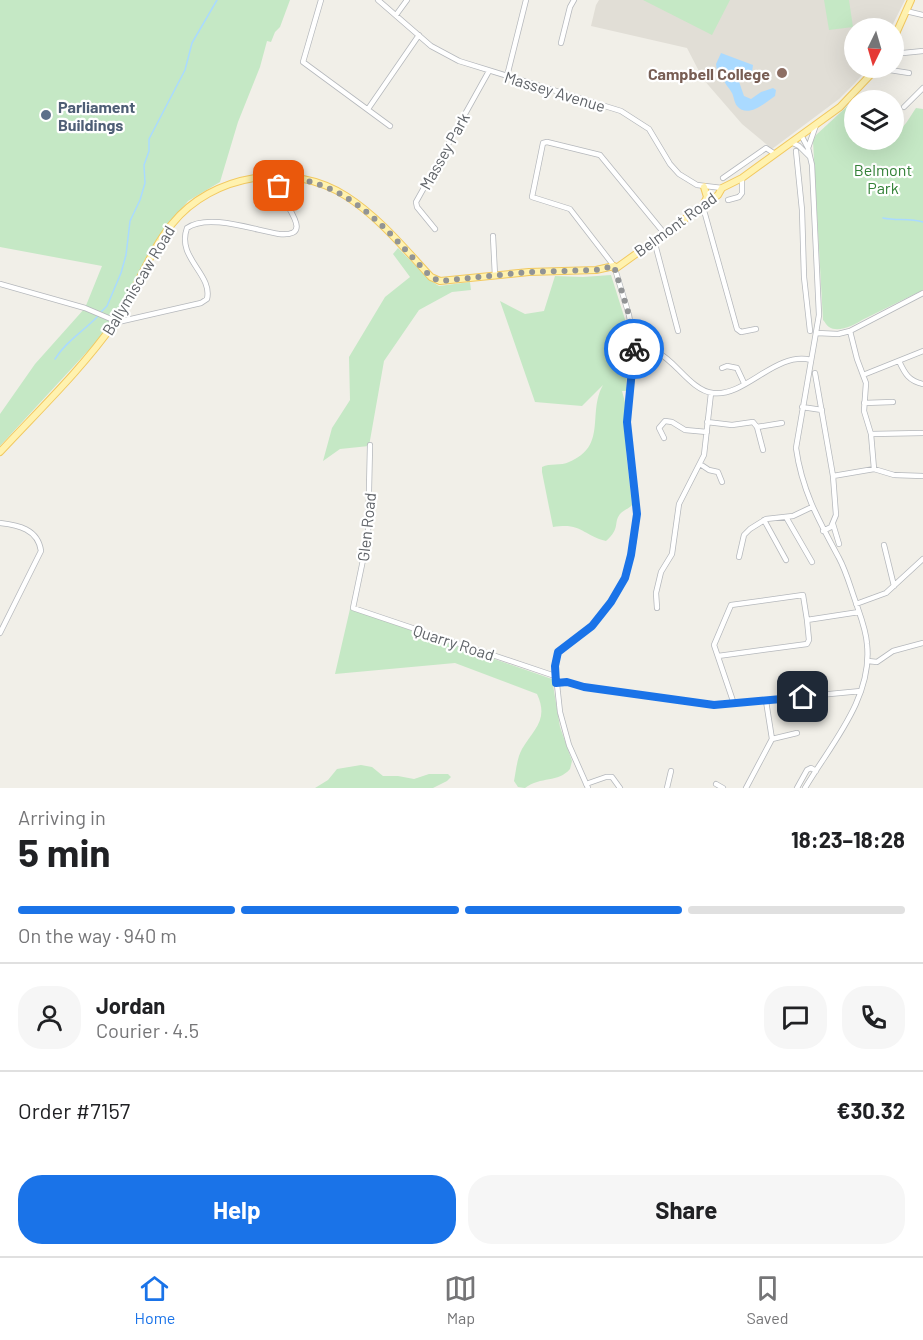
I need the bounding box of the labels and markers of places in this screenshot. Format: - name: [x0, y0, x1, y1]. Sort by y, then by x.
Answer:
- place label: Campbell College: [648, 64, 770, 83]
- marker: Campbell College: [775, 66, 789, 80]
- place label: Parliament Buildings: [58, 97, 135, 134]
- marker: Parliament Buildings: [39, 108, 53, 122]
- pin: [253, 160, 304, 211]
- pin: [777, 671, 828, 722]

